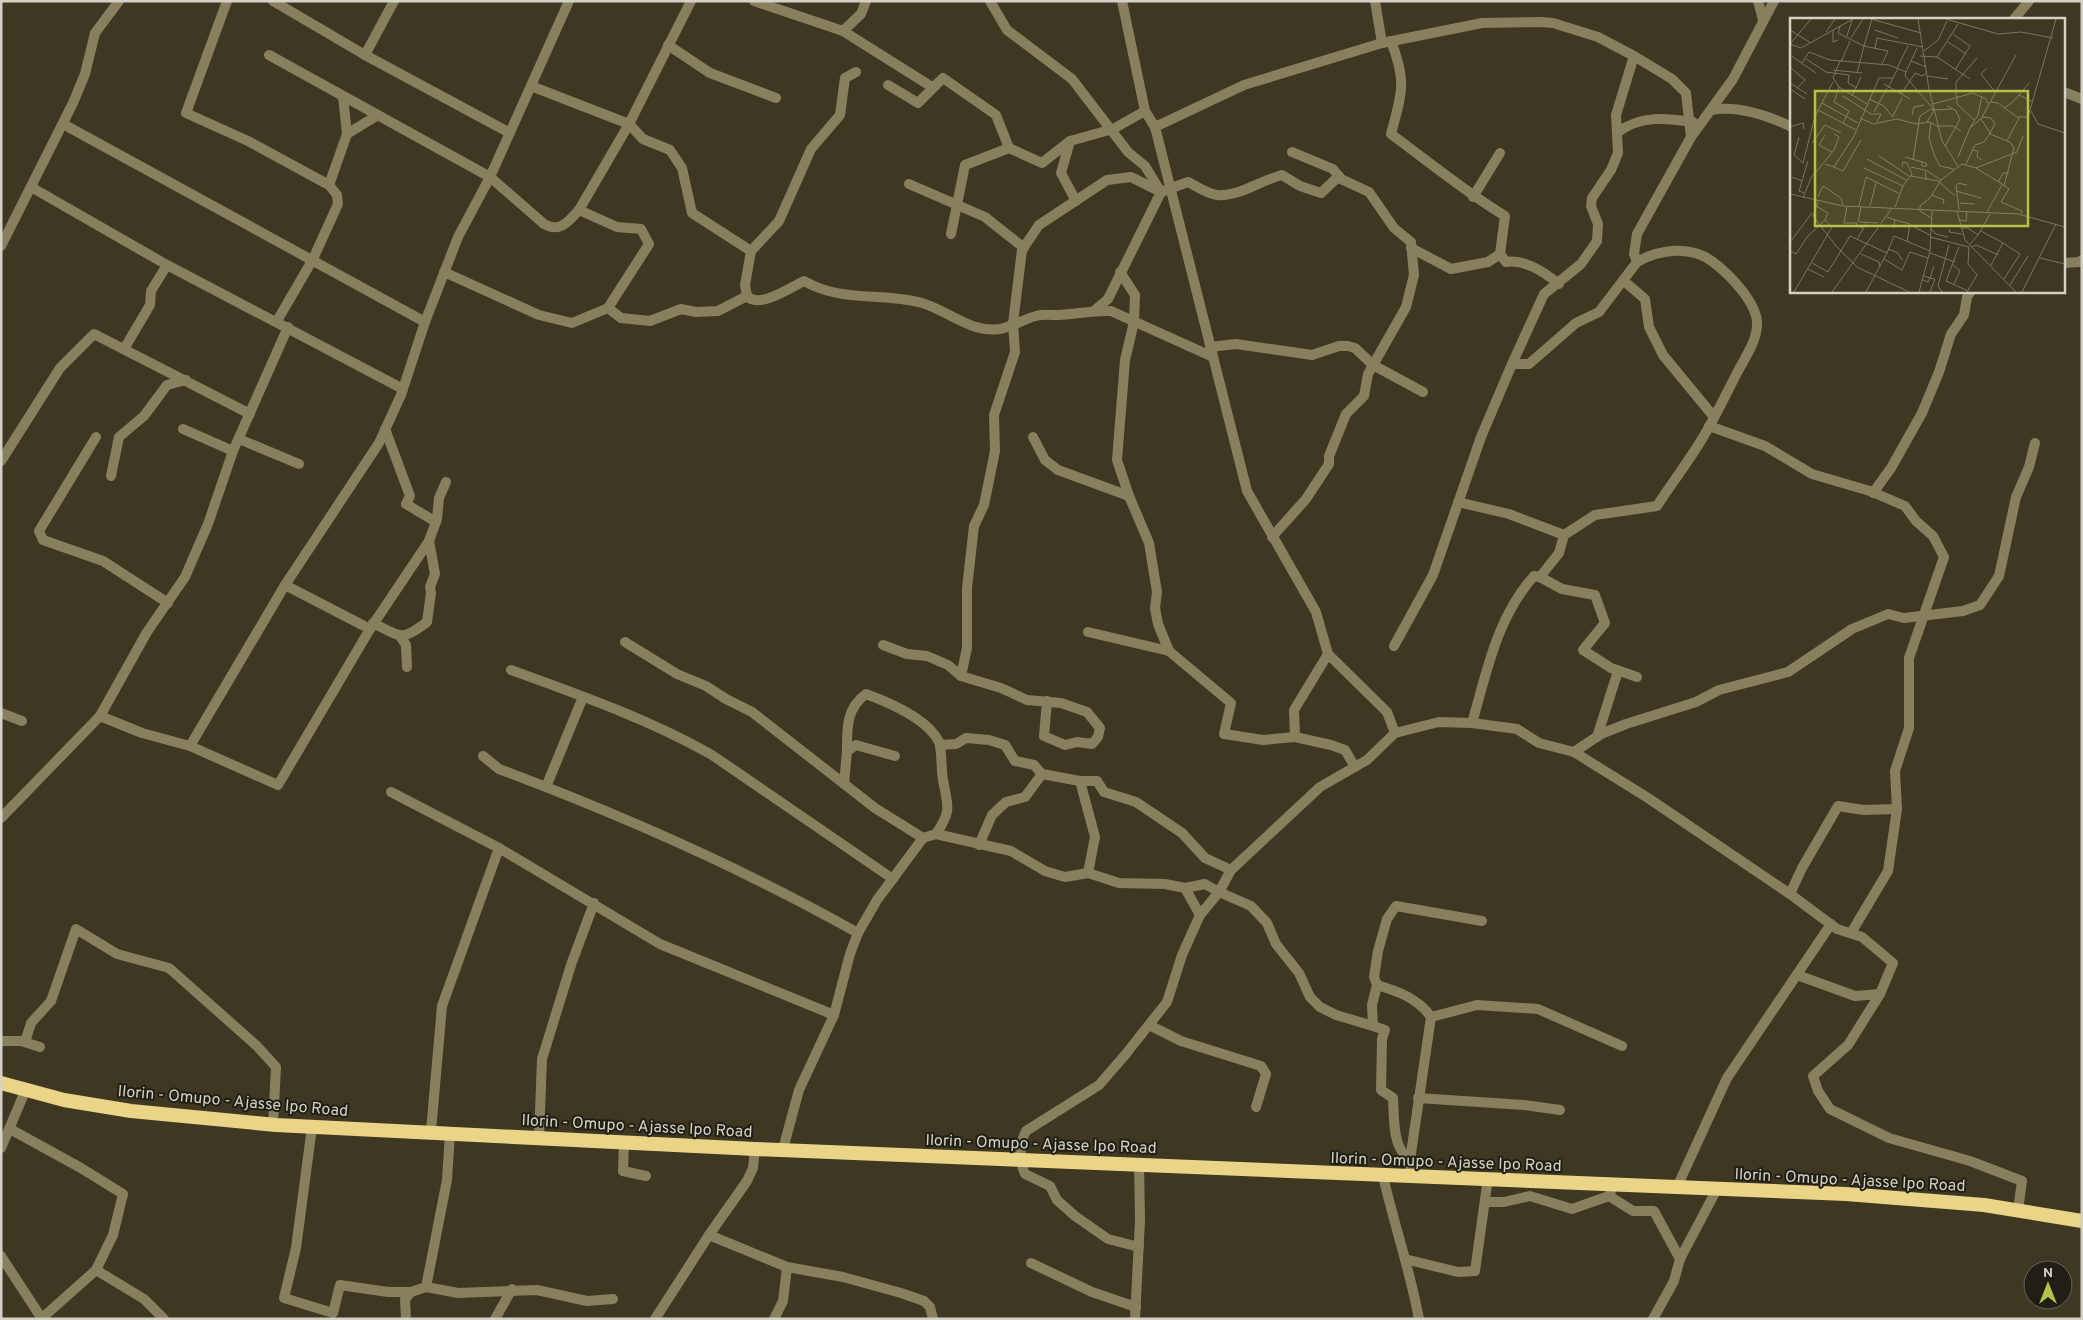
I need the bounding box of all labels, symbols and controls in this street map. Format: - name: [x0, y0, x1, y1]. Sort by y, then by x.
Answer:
- inset map: [1790, 18, 2066, 292]
- street label: Ilorin - Omupo - Ajasse Ipo Road: [117, 1082, 349, 1122]
- street label: Ilorin - Omupo - Ajasse Ipo Road: [521, 1111, 753, 1143]
- street label: Ilorin - Omupo - Ajasse Ipo Road: [925, 1131, 1157, 1159]
- street label: Ilorin - Omupo - Ajasse Ipo Road: [1330, 1149, 1562, 1177]
- street label: Ilorin - Omupo - Ajasse Ipo Road: [1734, 1165, 1966, 1197]
- north arrow: [2023, 1260, 2073, 1310]
- text: N: [2043, 1265, 2053, 1282]

